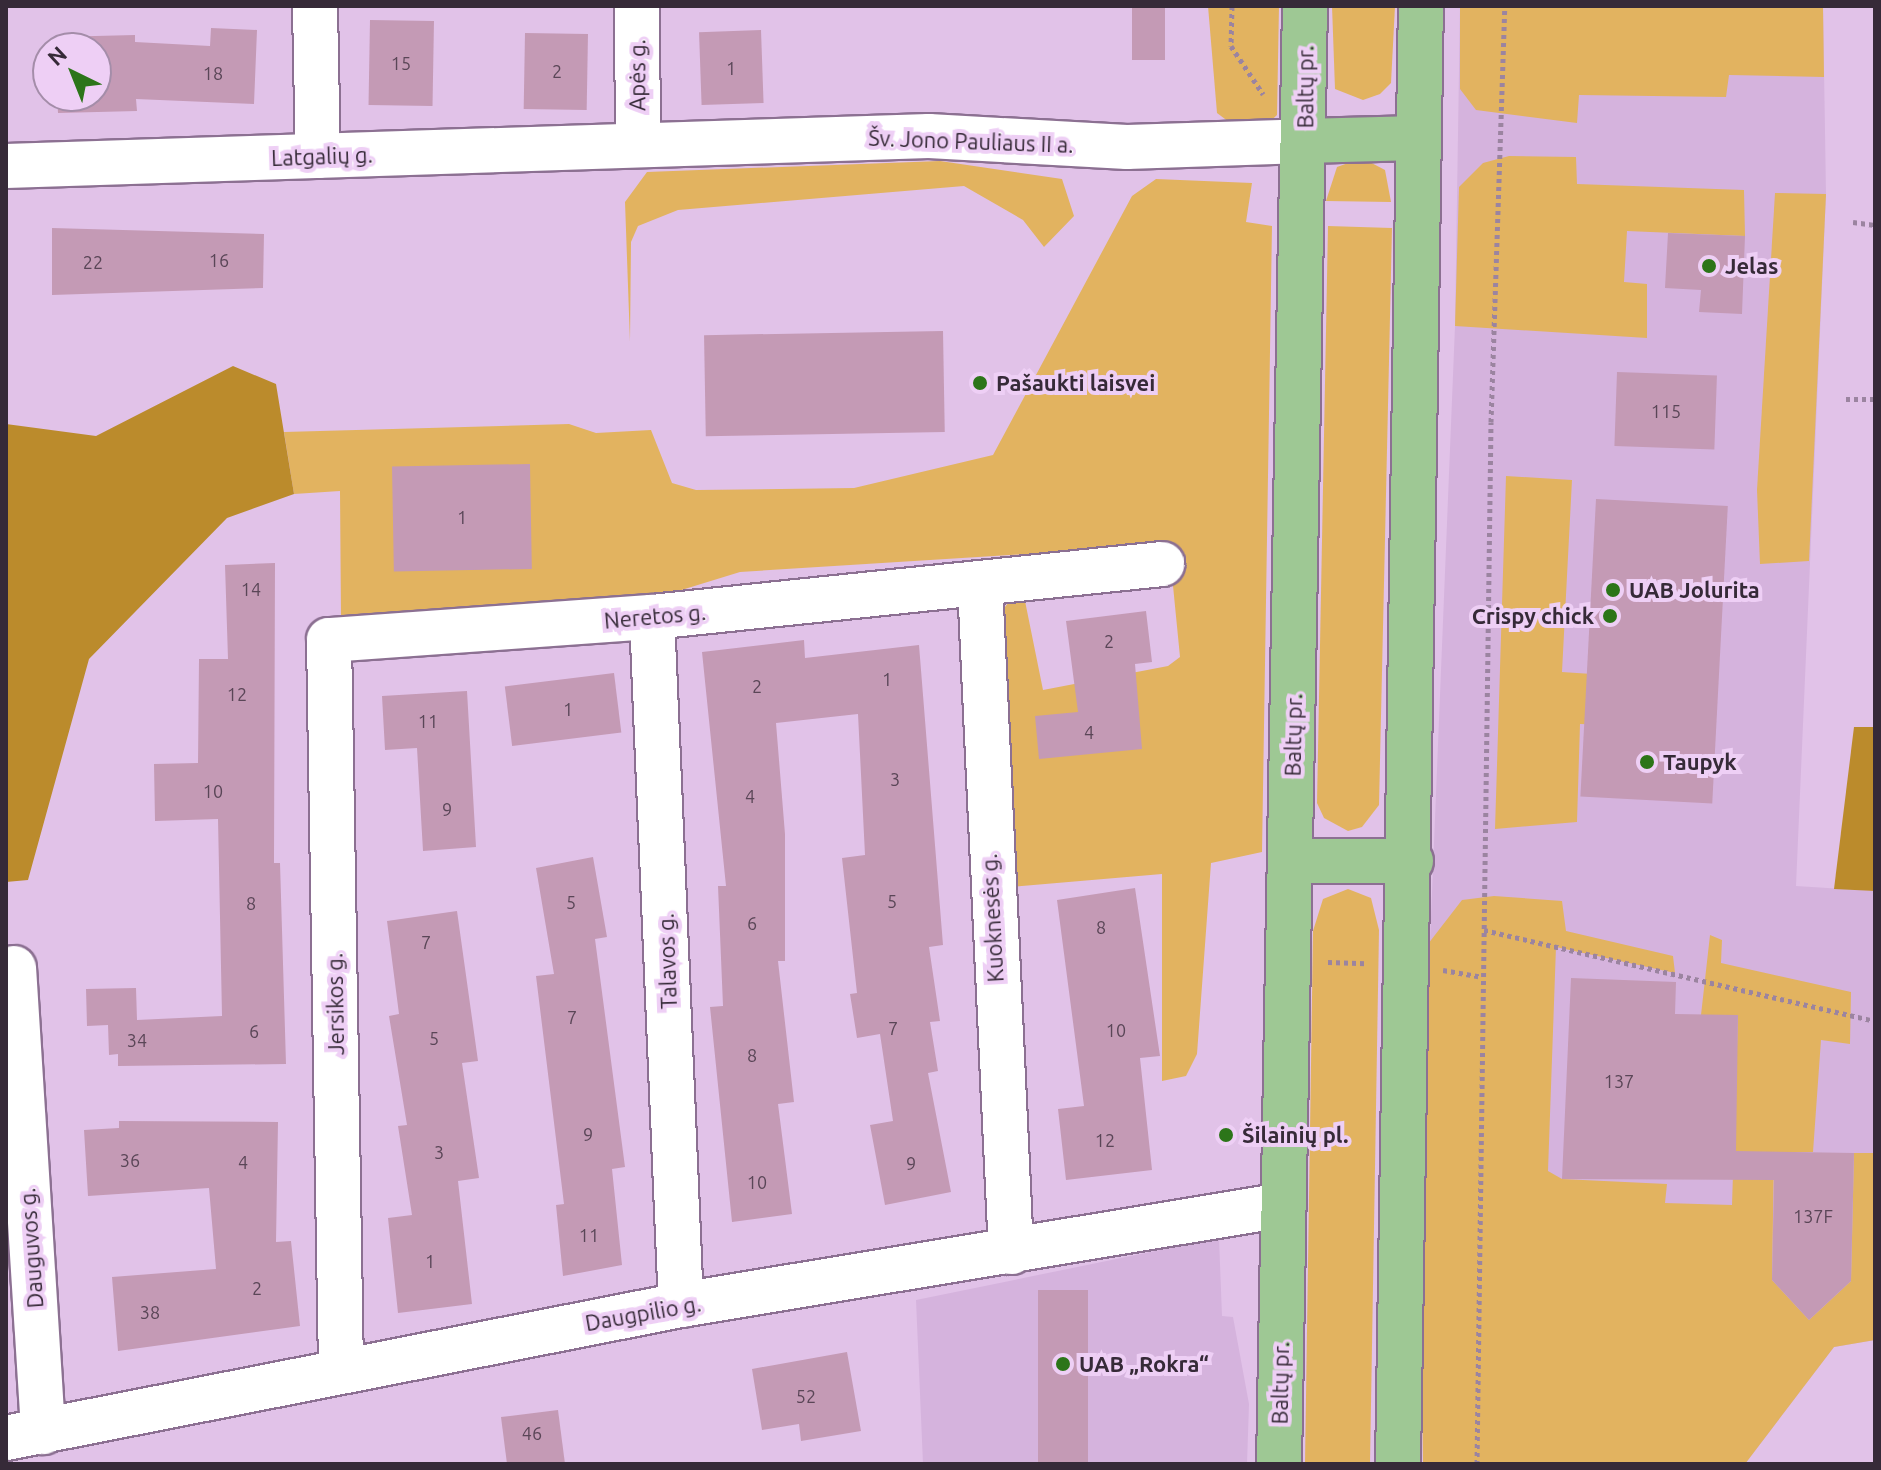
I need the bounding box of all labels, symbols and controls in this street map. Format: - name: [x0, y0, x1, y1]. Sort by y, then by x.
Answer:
- north arrow: [32, 32, 112, 112]
- street label: Apės g.: [624, 39, 650, 111]
- text: N: [42, 41, 71, 70]
- street label: Baltų pr.: [1292, 46, 1318, 128]
- house number: 15: [391, 52, 411, 74]
- house number: 1: [726, 57, 736, 79]
- house number: 2: [552, 60, 562, 82]
- house number: 18: [203, 62, 223, 84]
- street label: Šv. Jono Pauliaus II a.: [868, 124, 1074, 158]
- street label: Latgalių g.: [271, 141, 373, 171]
- house number: 16: [209, 249, 229, 271]
- house number: 22: [83, 251, 103, 273]
- place label: Jelas: [1725, 253, 1778, 279]
- marker: Jelas: [1700, 257, 1718, 275]
- place label: Pašaukti laisvei: [996, 370, 1155, 396]
- marker: Pašaukti laisvei: [971, 374, 989, 392]
- house number: 115: [1651, 400, 1681, 422]
- house number: 1: [457, 506, 467, 528]
- place label: UAB Jolurita: [1629, 577, 1760, 603]
- house number: 14: [241, 578, 261, 600]
- marker: UAB Jolurita: [1604, 581, 1622, 599]
- street label: Neretos g.: [603, 598, 707, 634]
- place label: Crispy chick: [1472, 603, 1594, 629]
- marker: Crispy chick: [1601, 607, 1619, 625]
- house number: 2: [1104, 630, 1114, 652]
- house number: 1: [882, 668, 892, 690]
- house number: 2: [752, 675, 762, 697]
- house number: 12: [227, 683, 247, 705]
- street label: Baltų pr.: [1279, 693, 1307, 777]
- house number: 1: [563, 698, 573, 720]
- house number: 11: [418, 710, 438, 732]
- house number: 4: [1084, 721, 1094, 743]
- place label: Taupyk: [1663, 749, 1737, 775]
- marker: Taupyk: [1638, 753, 1656, 771]
- house number: 3: [890, 768, 900, 790]
- house number: 10: [203, 780, 223, 802]
- house number: 4: [745, 785, 755, 807]
- house number: 9: [442, 798, 452, 820]
- street label: Kuoknesės g.: [975, 853, 1009, 983]
- house number: 5: [887, 890, 897, 912]
- house number: 5: [566, 891, 576, 913]
- house number: 8: [246, 892, 256, 914]
- house number: 6: [747, 912, 757, 934]
- street label: Talavos g.: [652, 913, 682, 1009]
- house number: 8: [1096, 916, 1106, 938]
- house number: 7: [421, 931, 431, 953]
- street label: Jersikos g.: [321, 953, 349, 1055]
- house number: 7: [567, 1006, 577, 1028]
- house number: 7: [888, 1017, 898, 1039]
- house number: 10: [1106, 1019, 1126, 1041]
- house number: 6: [249, 1020, 259, 1042]
- house number: 5: [429, 1027, 439, 1049]
- house number: 34: [127, 1029, 147, 1051]
- house number: 8: [747, 1044, 757, 1066]
- house number: 137: [1604, 1070, 1634, 1092]
- place label: Šilainių pl.: [1242, 1122, 1348, 1148]
- house number: 9: [583, 1123, 593, 1145]
- marker: Šilainių pl.: [1217, 1126, 1235, 1144]
- house number: 12: [1095, 1129, 1115, 1151]
- house number: 3: [434, 1141, 444, 1163]
- house number: 36: [120, 1149, 140, 1171]
- house number: 4: [238, 1151, 248, 1173]
- house number: 9: [906, 1152, 916, 1174]
- house number: 10: [747, 1171, 767, 1193]
- street label: Dauguvos g.: [14, 1187, 48, 1309]
- house number: 137F: [1793, 1205, 1833, 1227]
- house number: 11: [579, 1224, 599, 1246]
- house number: 1: [425, 1250, 435, 1272]
- house number: 2: [252, 1277, 262, 1299]
- street label: Daugpilio g.: [583, 1290, 703, 1336]
- house number: 38: [140, 1301, 160, 1323]
- street label: Baltų pr.: [1266, 1341, 1294, 1425]
- place label: UAB „Rokra“: [1079, 1351, 1209, 1377]
- marker: UAB „Rokra“: [1054, 1355, 1072, 1373]
- house number: 52: [796, 1385, 816, 1407]
- house number: 46: [522, 1422, 542, 1444]

